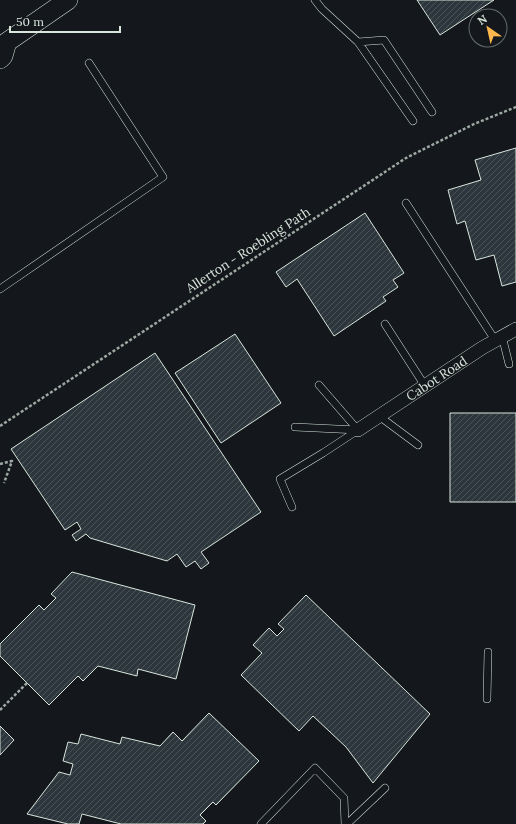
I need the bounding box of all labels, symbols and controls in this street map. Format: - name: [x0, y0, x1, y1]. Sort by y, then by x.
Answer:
- scale bar: [10, 8, 120, 34]
- north arrow: [468, 8, 508, 48]
- text: N: [475, 11, 490, 28]
- text: 50 m: [16, 14, 44, 29]
- street label: Allerton - Roebling Path: [182, 203, 314, 297]
- street label: Cabot Road: [403, 352, 470, 404]

